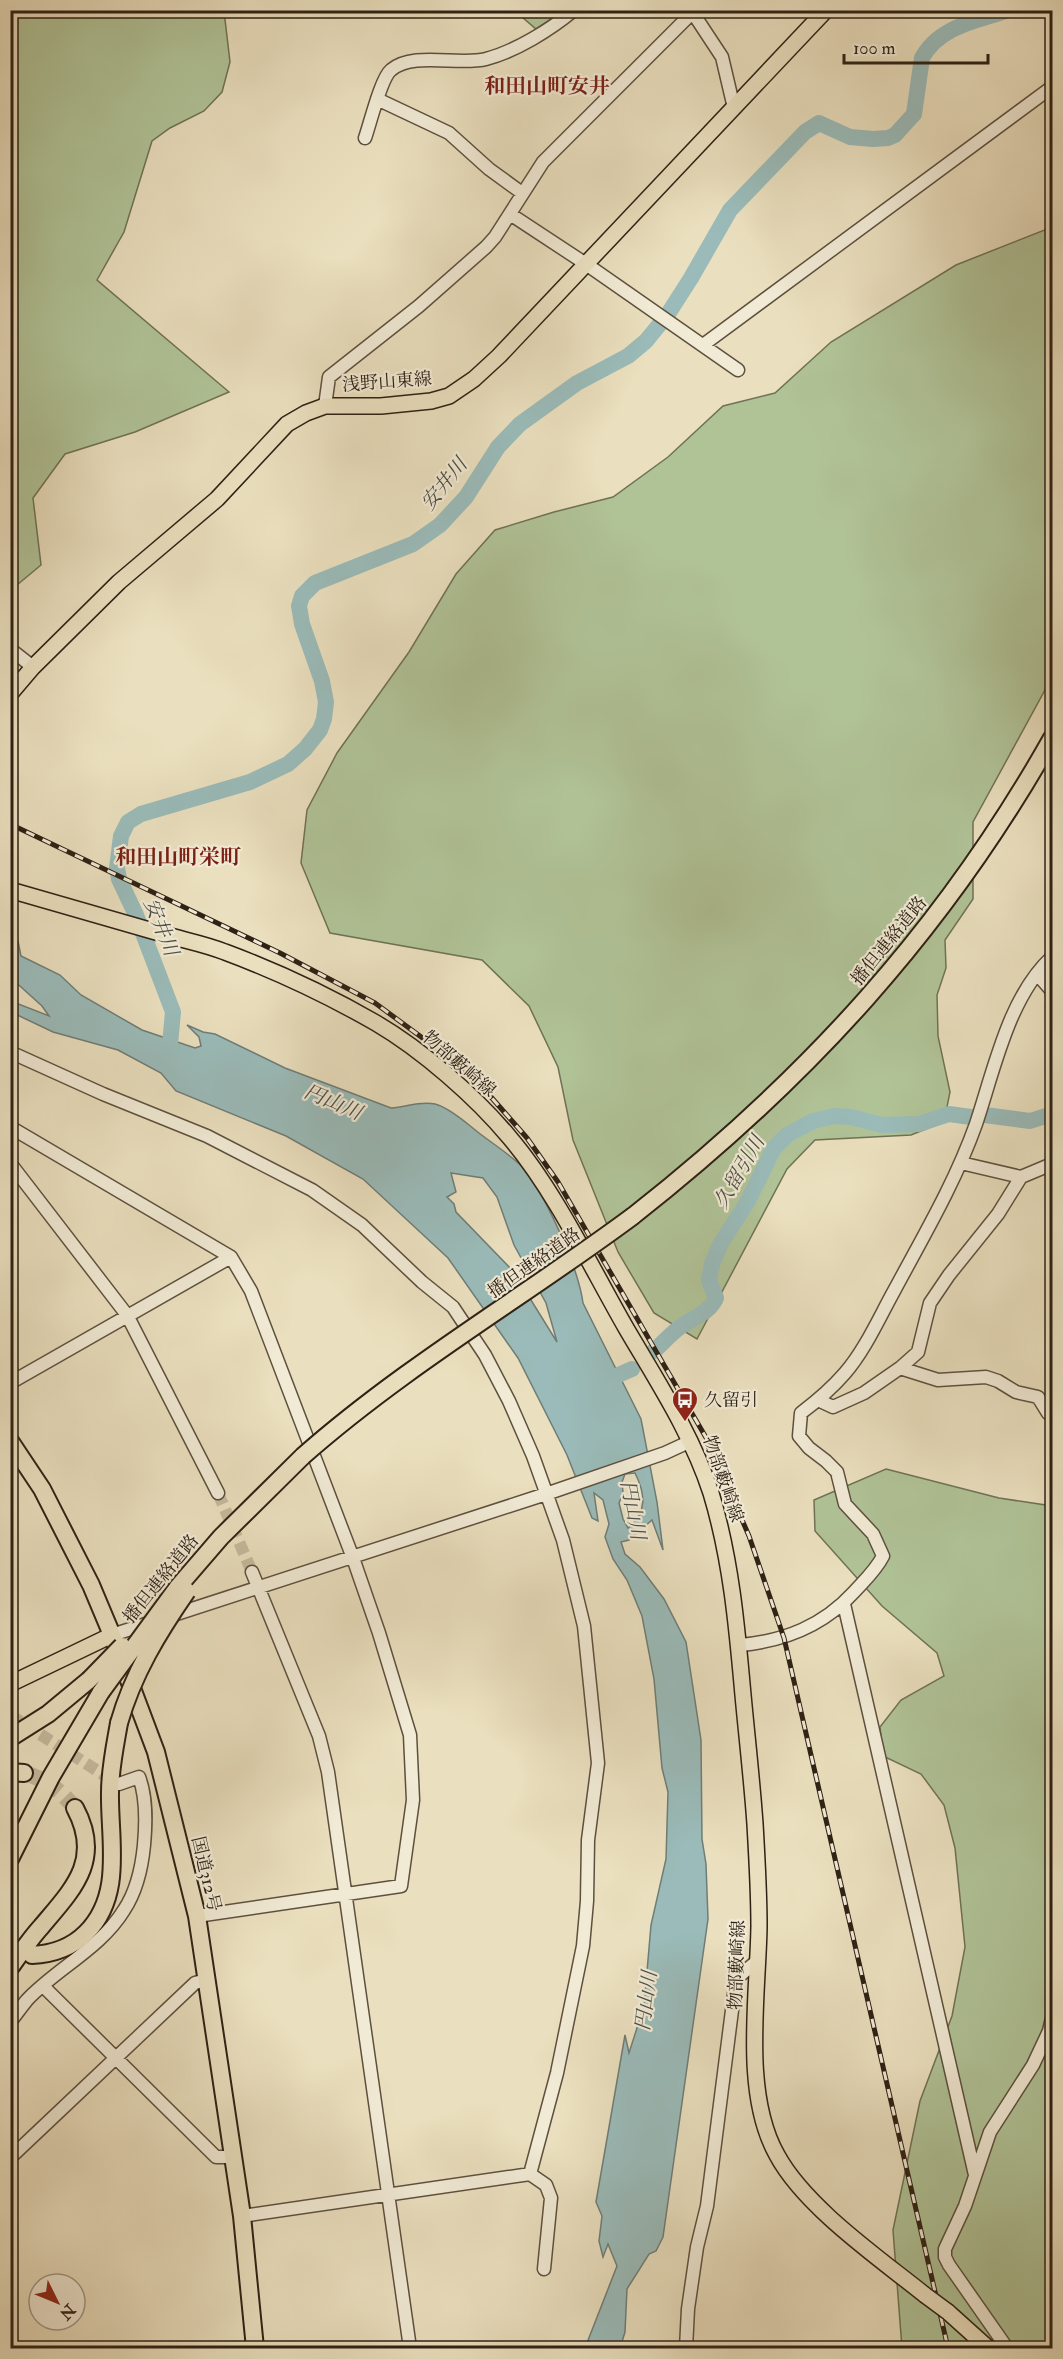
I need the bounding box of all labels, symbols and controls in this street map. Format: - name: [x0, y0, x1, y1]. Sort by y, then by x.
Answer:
- scale bar: [844, 27, 988, 65]
- text: 100 m: [853, 37, 896, 60]
- district label: 和田山町安井: [484, 73, 610, 100]
- street label: 浅野山東線: [341, 367, 433, 397]
- water label: 安井川: [415, 451, 474, 515]
- district label: 和田山町栄町: [115, 844, 241, 871]
- street label: 播但連絡道路: [846, 892, 932, 990]
- water label: 安井川: [138, 895, 185, 961]
- street label: 物部藪崎線: [417, 1026, 501, 1102]
- water label: 円山川: [301, 1079, 367, 1126]
- water label: 久留引川: [708, 1129, 771, 1213]
- street label: 播但連絡道路: [483, 1223, 585, 1303]
- bus stop icon: 久留引: [670, 1385, 700, 1423]
- place label: 久留引: [704, 1389, 758, 1412]
- street label: 物部藪崎線: [697, 1433, 749, 1525]
- water label: 円山川: [615, 1478, 651, 1544]
- street label: 播但連絡道路: [118, 1530, 204, 1628]
- street label: 国道312号: [186, 1834, 226, 1914]
- street label: 物部藪崎線: [724, 1920, 750, 2010]
- water label: 円山川: [630, 1968, 662, 2032]
- north arrow: [27, 2272, 87, 2332]
- text: N: [55, 2299, 80, 2324]

